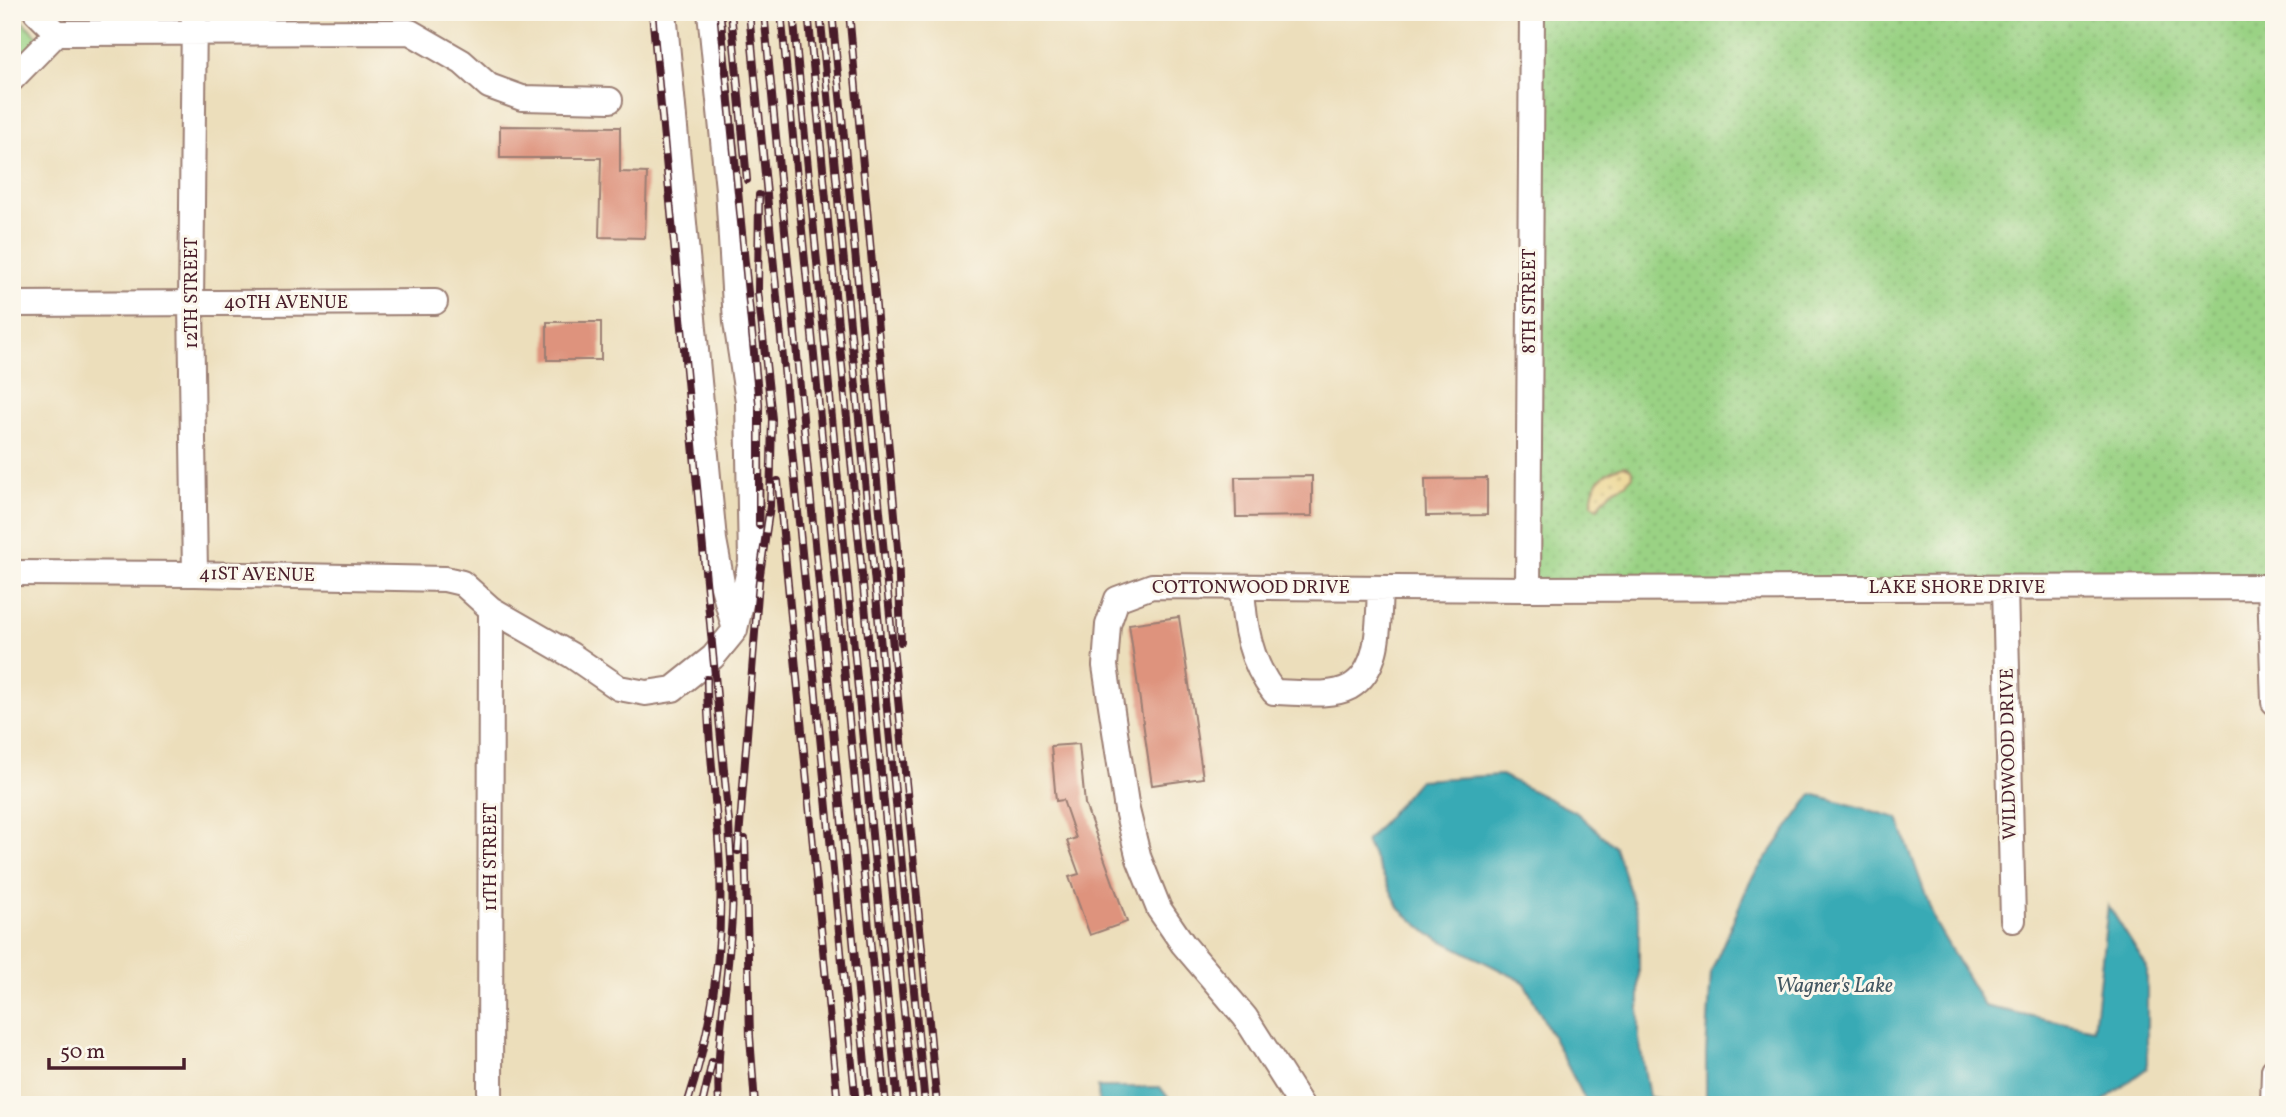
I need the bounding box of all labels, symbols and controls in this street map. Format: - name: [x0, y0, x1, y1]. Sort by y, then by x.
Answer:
- street label: 12TH STREET: [179, 237, 205, 349]
- street label: 8TH STREET: [1517, 248, 1543, 354]
- street label: 40TH AVENUE: [224, 290, 348, 316]
- street label: 41ST AVENUE: [199, 561, 315, 589]
- street label: COTTONWOOD DRIVE: [1152, 575, 1350, 601]
- street label: LAKE SHORE DRIVE: [1868, 575, 2046, 601]
- street label: WILDWOOD DRIVE: [1994, 668, 2024, 840]
- street label: 11TH STREET: [478, 803, 504, 911]
- water label: Wagner's Lake: [1775, 972, 1893, 1001]
- scale bar: [49, 1026, 184, 1070]
- text: 50 m: [60, 1038, 105, 1067]

